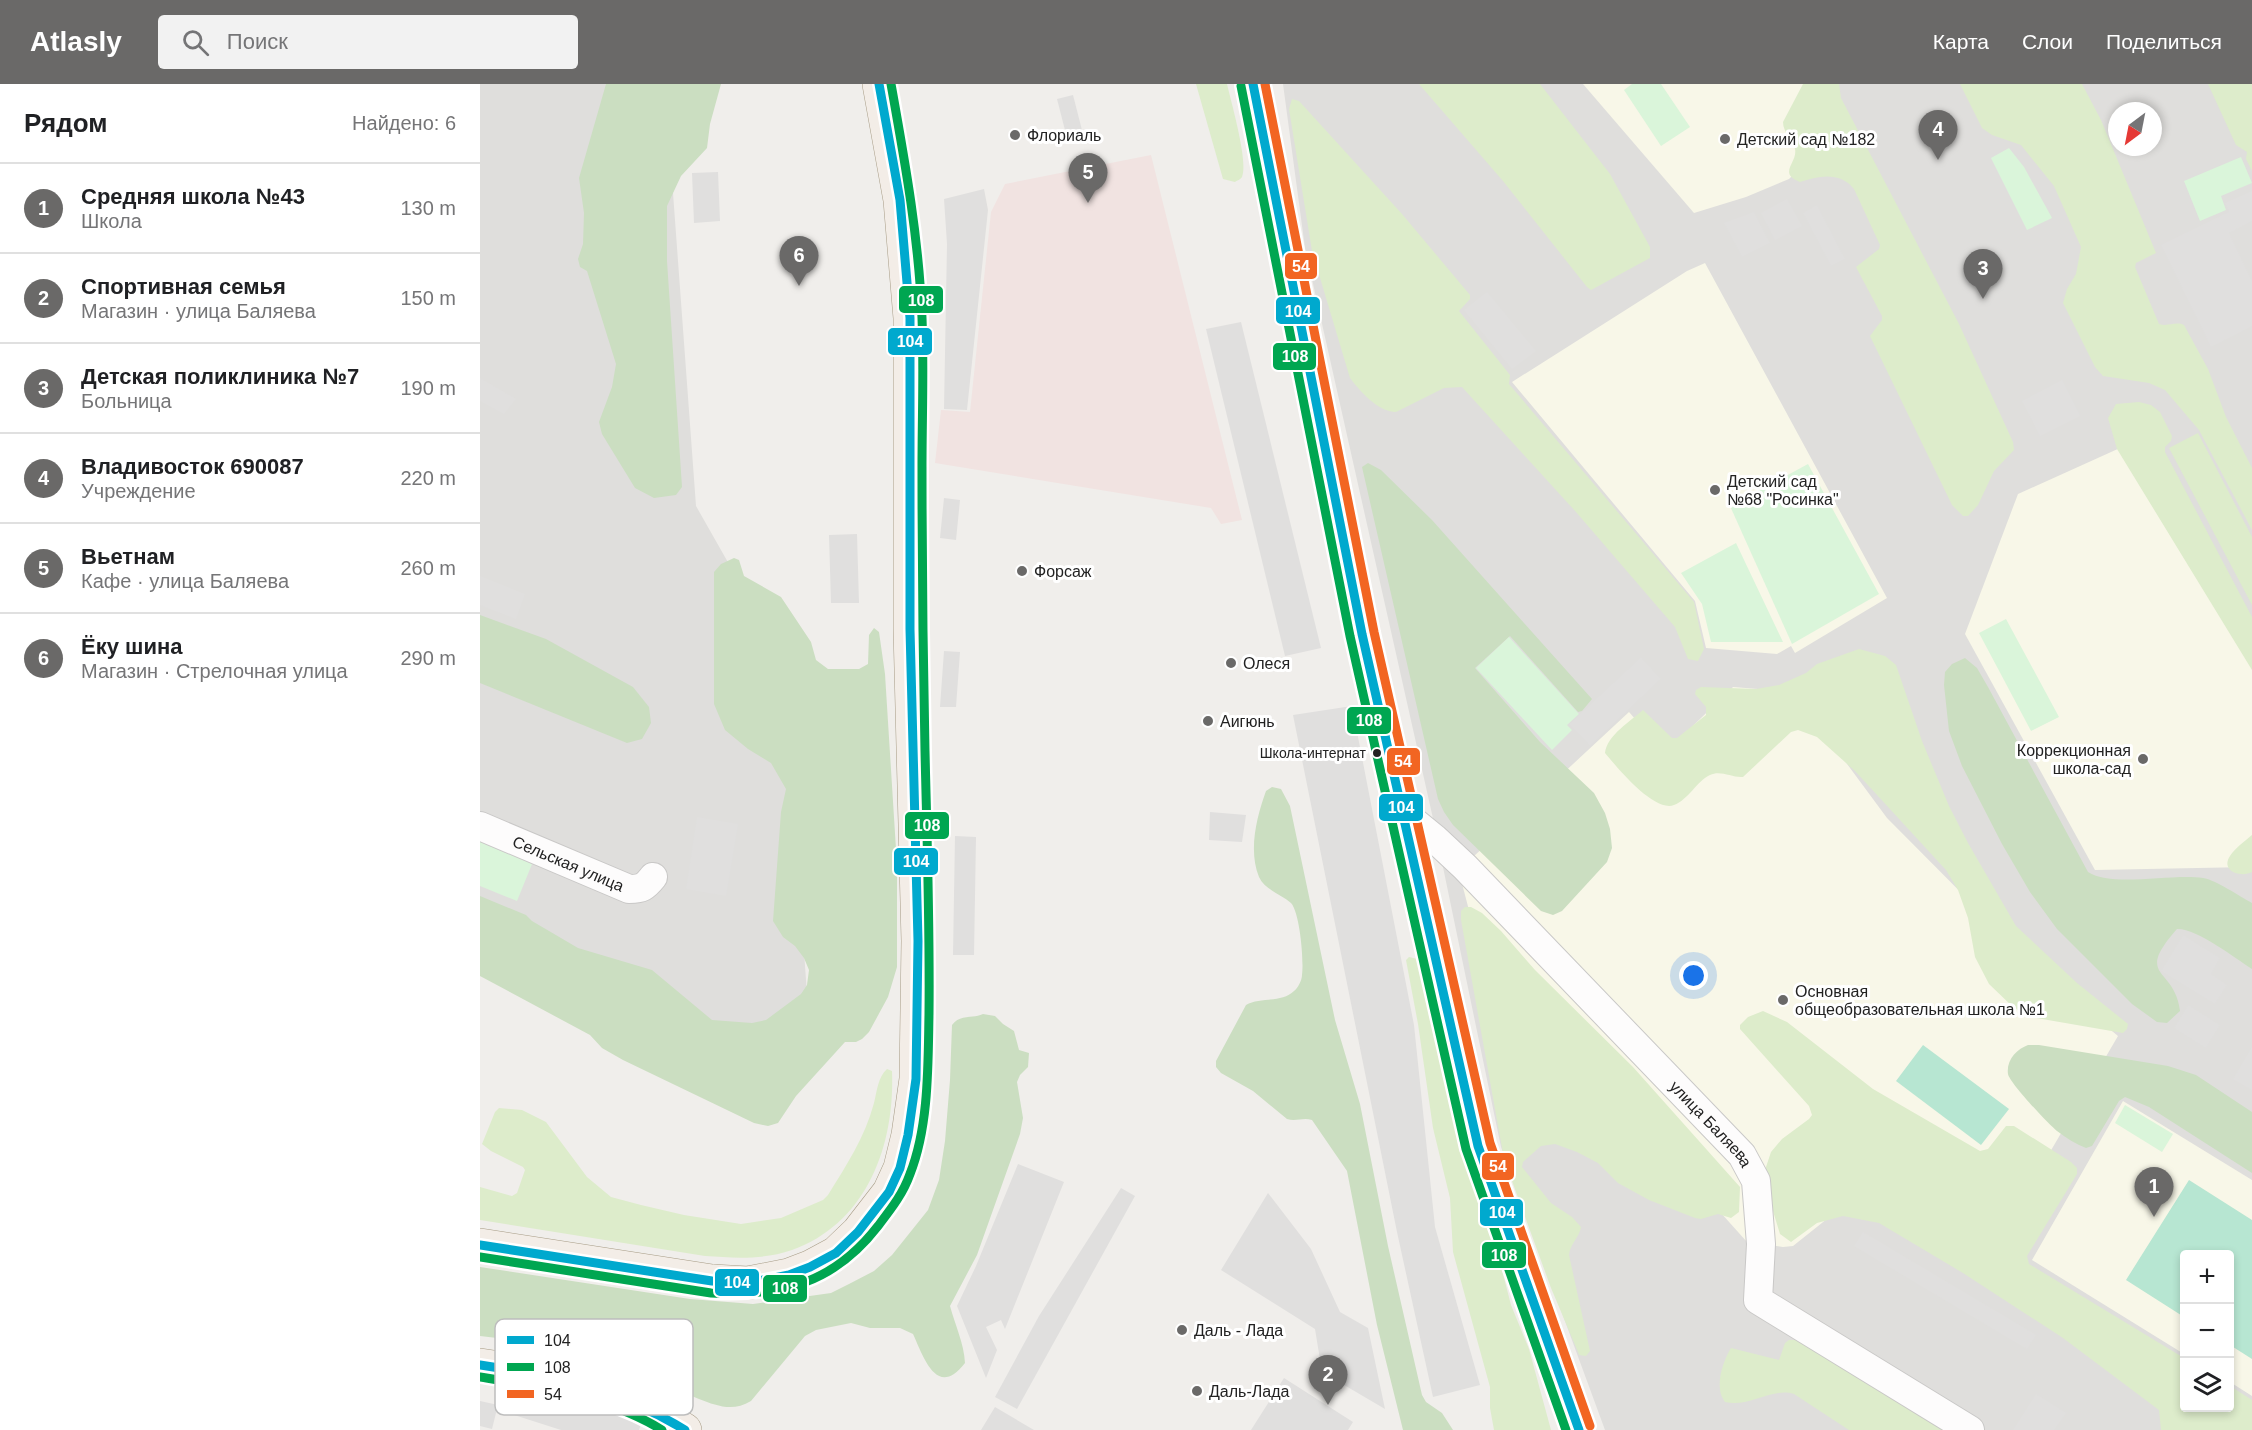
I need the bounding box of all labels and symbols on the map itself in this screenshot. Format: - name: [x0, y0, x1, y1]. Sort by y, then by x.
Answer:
- north arrow: [2108, 102, 2162, 156]
- pin: 4: [1918, 110, 1958, 160]
- place label: Флориаль: [1027, 127, 1101, 144]
- marker: Флориаль: [1008, 128, 1022, 142]
- place label: Детский сад №182: [1737, 131, 1875, 148]
- marker: Детский сад №182: [1718, 132, 1732, 146]
- pin: 5: [1068, 154, 1108, 203]
- pin: 6: [780, 236, 818, 286]
- pin: 3: [1964, 250, 2002, 299]
- line badge: 54: [1284, 252, 1318, 280]
- text: 54: [1292, 258, 1310, 275]
- line badge: 108: [898, 285, 944, 314]
- text: 108: [908, 292, 934, 309]
- line badge: 104: [1275, 296, 1321, 325]
- text: 104: [1285, 303, 1311, 320]
- line badge: 104: [887, 327, 933, 356]
- text: 104: [897, 333, 923, 350]
- line badge: 108: [1272, 342, 1317, 371]
- text: 108: [1282, 348, 1308, 365]
- place label: Детский сад №68 "Росинка": [1727, 473, 1839, 508]
- marker: Детский сад №68 "Росинка": [1708, 483, 1722, 497]
- place label: Форсаж: [1034, 563, 1092, 580]
- marker: Форсаж: [1015, 564, 1029, 578]
- place label: Олеся: [1243, 655, 1290, 672]
- marker: Олеся: [1224, 656, 1238, 670]
- line badge: 108: [1346, 706, 1392, 735]
- text: 108: [1356, 712, 1382, 729]
- place label: Аигюнь: [1220, 713, 1275, 730]
- marker: Аигюнь: [1201, 714, 1215, 728]
- place label: Коррекционная школа-сад: [2017, 742, 2132, 777]
- place label: Школа-интернат: [1260, 745, 1367, 761]
- marker: Школа-интернат: [1371, 747, 1383, 759]
- line badge: 54: [1386, 747, 1421, 776]
- marker: Коррекционная школа-сад: [2136, 752, 2150, 766]
- text: 54: [1394, 753, 1412, 770]
- line badge: 104: [1378, 793, 1424, 822]
- text: 104: [1388, 799, 1414, 816]
- line badge: 108: [904, 811, 950, 840]
- text: 108: [914, 817, 940, 834]
- street label: Сельская улица: [510, 832, 627, 894]
- line badge: 104: [893, 847, 939, 876]
- text: 104: [903, 853, 929, 870]
- your location: [1679, 961, 1708, 990]
- place label: Основная общеобразовательная школа №1: [1795, 983, 2045, 1018]
- marker: Основная общеобразовательная школа №1: [1776, 993, 1790, 1007]
- street label: улица Баляева: [1667, 1077, 1755, 1170]
- line badge: 54: [1481, 1152, 1515, 1181]
- text: 54: [1489, 1158, 1507, 1175]
- pin: 1: [2134, 1168, 2174, 1217]
- line badge: 104: [1479, 1198, 1524, 1227]
- text: 104: [1489, 1204, 1515, 1221]
- line badge: 108: [1481, 1241, 1527, 1269]
- text: 108: [1491, 1247, 1517, 1264]
- line badge: 104: [714, 1268, 760, 1297]
- text: 104: [724, 1274, 750, 1291]
- line badge: 108: [762, 1274, 808, 1303]
- text: 108: [772, 1280, 798, 1297]
- legend: [495, 1319, 693, 1415]
- place label: Даль - Лада: [1194, 1322, 1283, 1339]
- marker: Даль - Лада: [1175, 1323, 1189, 1337]
- text: 104: [544, 1332, 571, 1349]
- pin: 2: [1308, 1356, 1348, 1405]
- text: 108: [544, 1359, 571, 1376]
- place label: Даль-Лада: [1209, 1383, 1289, 1400]
- marker: Даль-Лада: [1190, 1384, 1204, 1398]
- text: 54: [544, 1386, 562, 1403]

